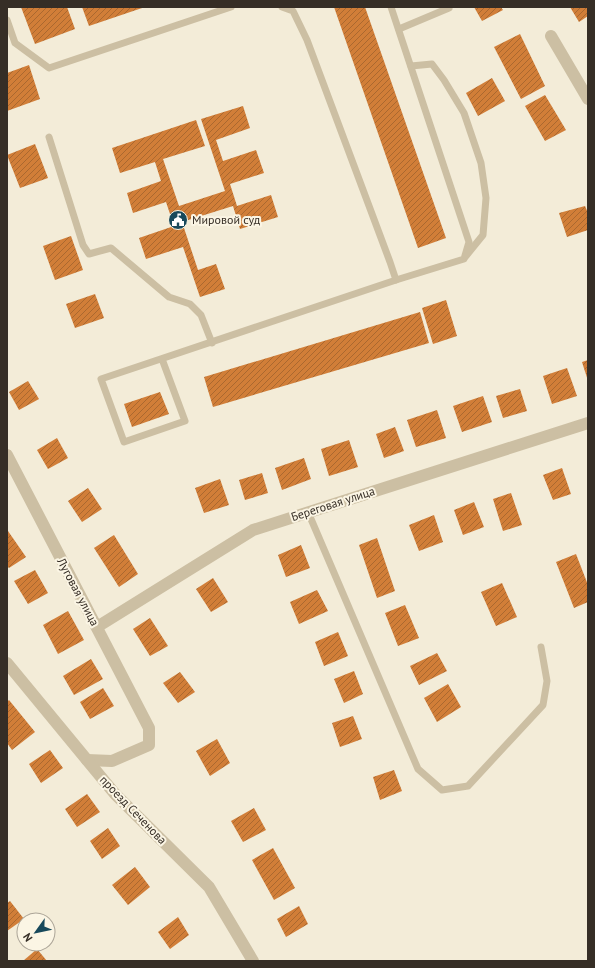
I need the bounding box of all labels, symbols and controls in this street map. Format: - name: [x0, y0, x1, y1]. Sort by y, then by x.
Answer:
- public building icon: Мировой суд: [167, 209, 189, 231]
- place label: Мировой суд: [192, 212, 261, 227]
- street label: Береговая улица: [289, 483, 377, 524]
- street label: Луговая улица: [54, 554, 103, 628]
- street label: проезд Сеченова: [97, 772, 170, 847]
- north arrow: [16, 912, 56, 952]
- text: N: [20, 931, 35, 944]

